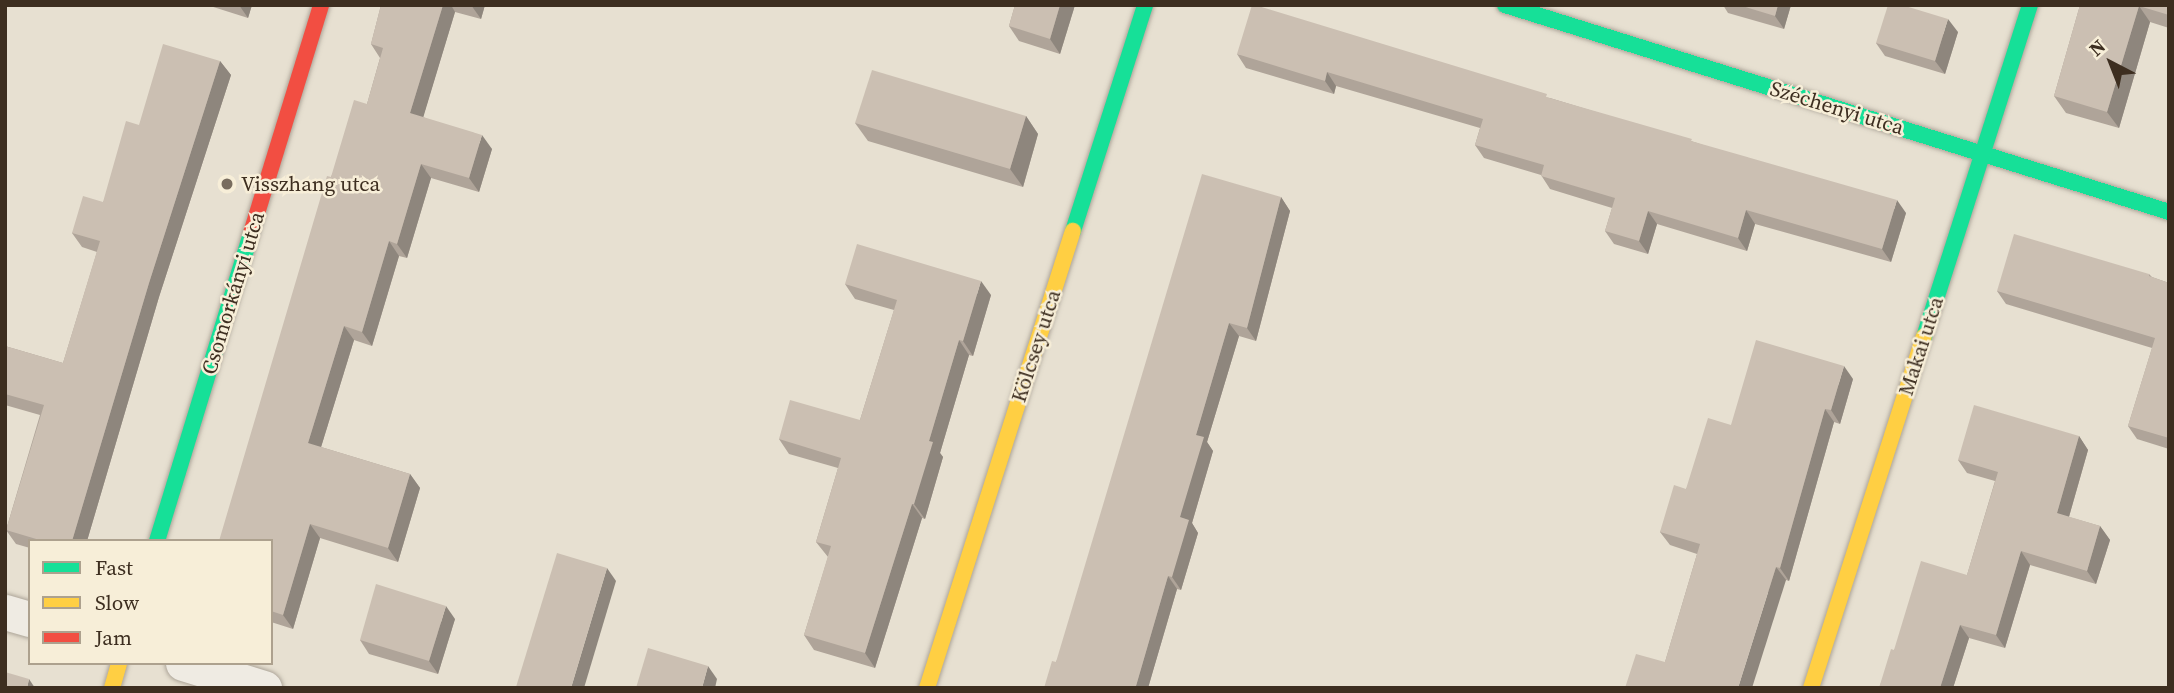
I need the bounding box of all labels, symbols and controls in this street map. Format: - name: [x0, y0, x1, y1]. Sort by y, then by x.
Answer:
- north arrow: [2076, 28, 2146, 98]
- text: N: [2083, 33, 2111, 62]
- street label: Széchenyi utca: [1767, 76, 1907, 140]
- place label: Visszhang utca: [241, 171, 380, 197]
- marker: Visszhang utca: [219, 176, 235, 192]
- street label: Csomorkányi utca: [196, 208, 270, 378]
- street label: Kölcsey utca: [1006, 287, 1066, 405]
- street label: Makai utca: [1893, 293, 1949, 399]
- legend: [28, 539, 273, 665]
- text: Fast: [95, 553, 133, 582]
- text: Slow: [95, 588, 139, 617]
- text: Jam: [95, 623, 132, 652]

